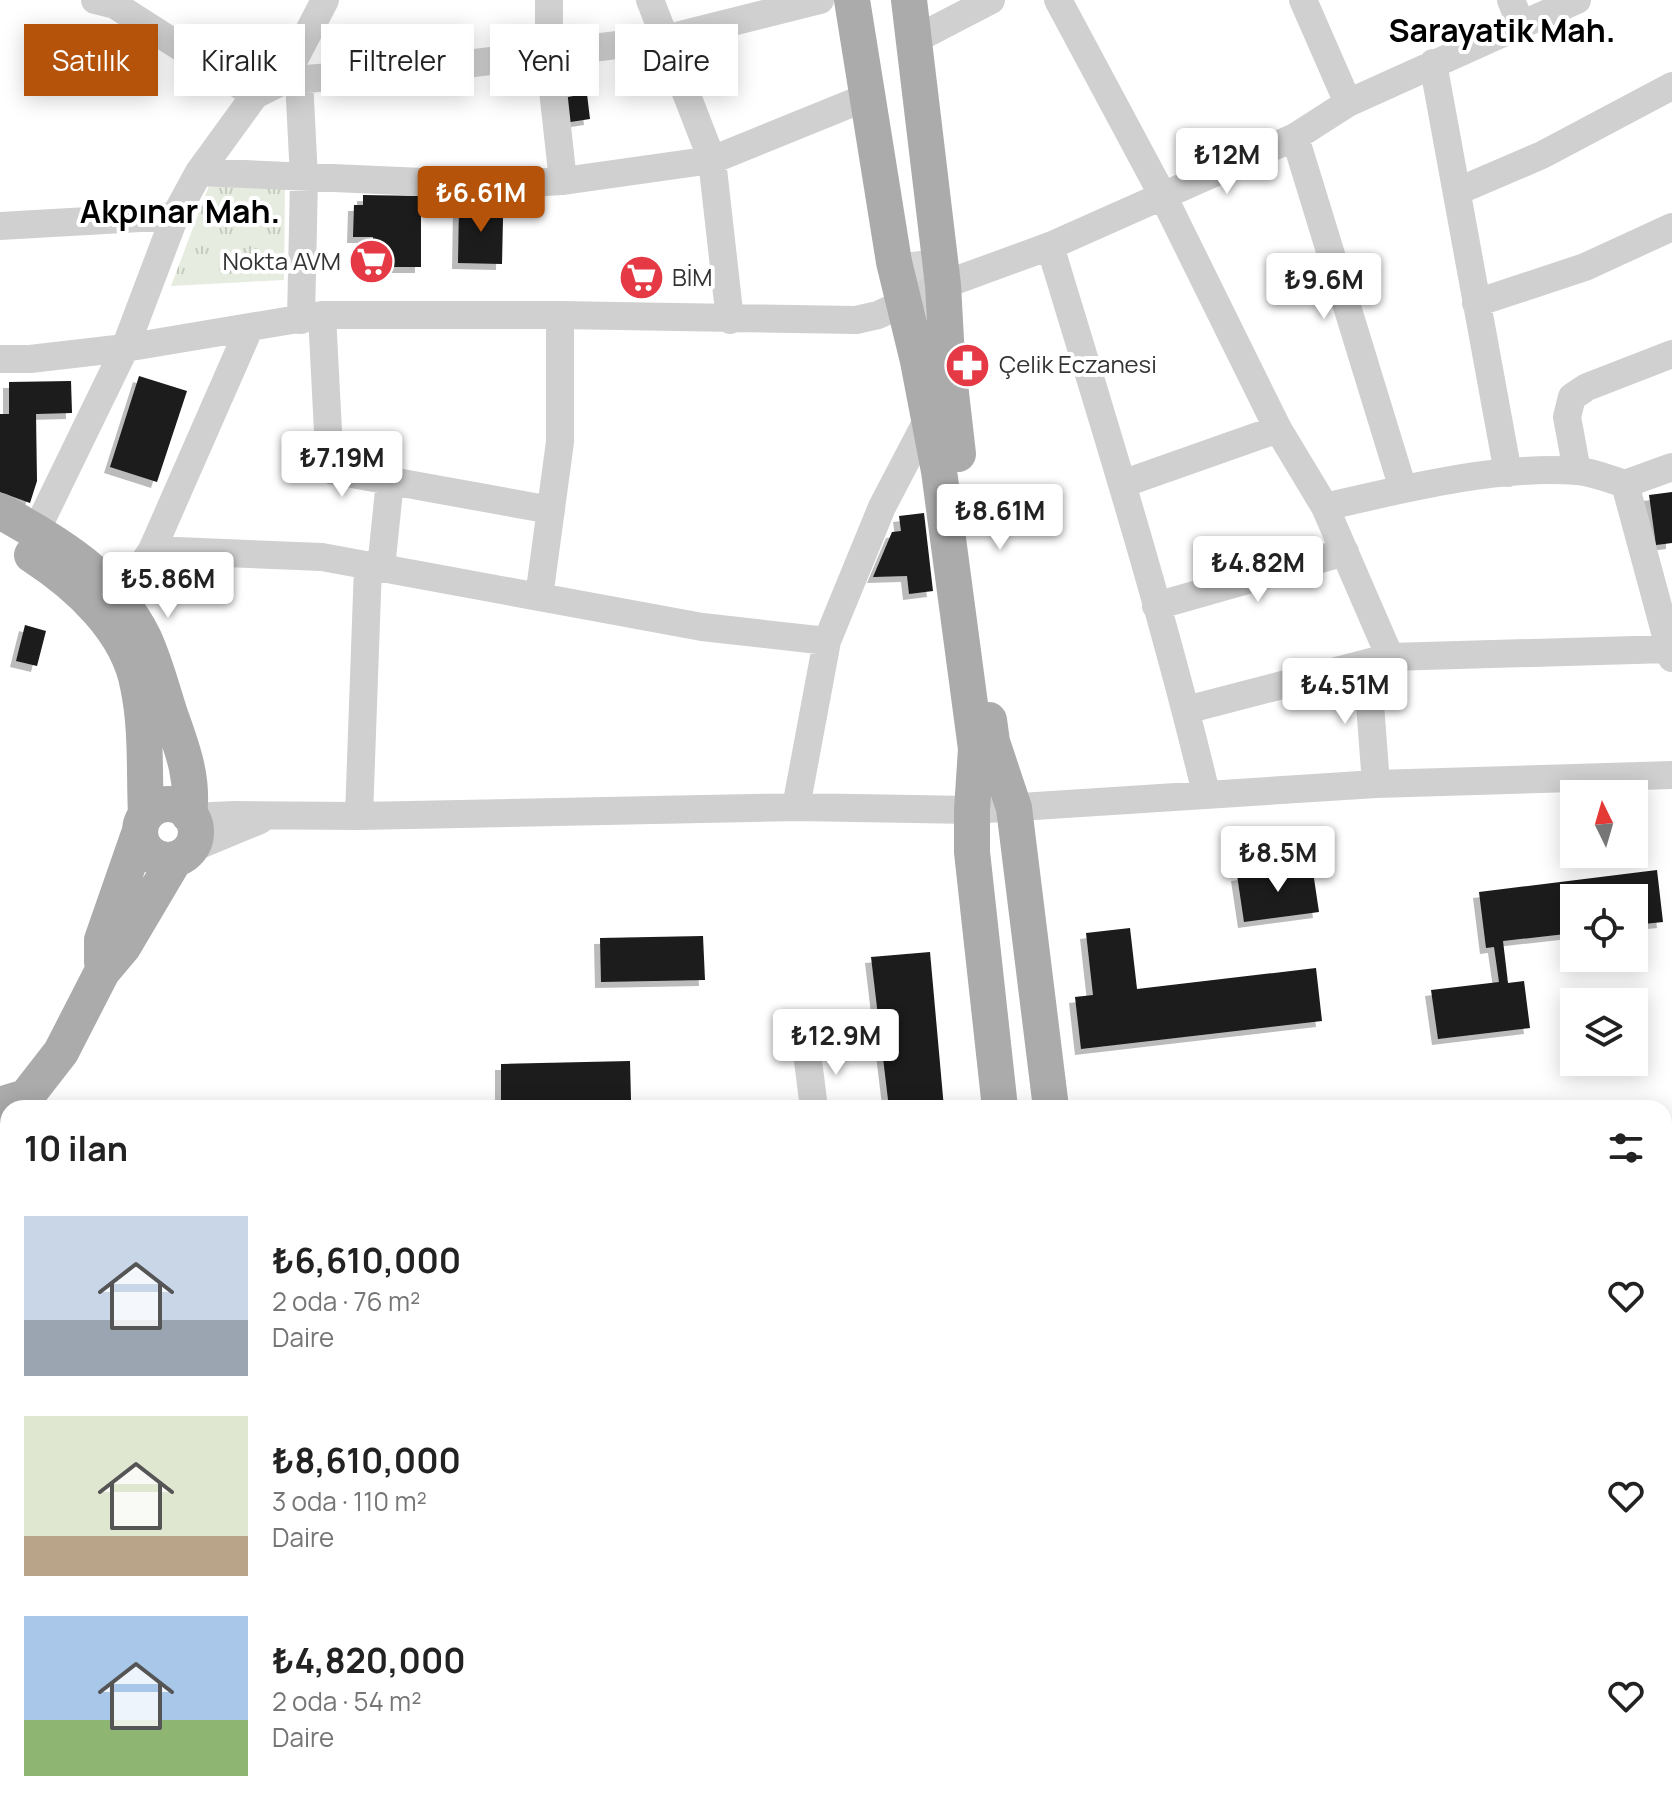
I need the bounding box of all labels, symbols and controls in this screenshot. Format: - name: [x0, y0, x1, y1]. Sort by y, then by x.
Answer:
- district label: Sarayatik Mah.: [1389, 8, 1615, 52]
- chip: Satılık: [24, 24, 158, 96]
- chip: Kiralık: [174, 24, 305, 96]
- chip: Filtreler: [321, 24, 474, 96]
- chip: Yeni: [490, 24, 599, 96]
- chip: Daire: [615, 24, 738, 96]
- pin: ₺12M: [1180, 128, 1274, 196]
- text: ₺12M: [1194, 136, 1260, 172]
- pin: ₺6.61M: [416, 166, 546, 234]
- text: ₺6.61M: [436, 174, 526, 210]
- district label: Akpınar Mah.: [80, 189, 280, 233]
- supermarket icon: Nokta AVM: [348, 238, 396, 286]
- place label: Nokta AVM: [223, 244, 341, 277]
- pin: ₺9.6M: [1268, 253, 1380, 321]
- supermarket icon: BİM: [617, 254, 665, 302]
- place label: BİM: [672, 260, 713, 293]
- text: ₺9.6M: [1284, 261, 1364, 297]
- pharmacy icon: Çelik Eczanesi: [944, 341, 992, 389]
- place label: Çelik Eczanesi: [999, 347, 1157, 380]
- pin: ₺7.19M: [277, 431, 407, 499]
- text: ₺7.19M: [299, 439, 385, 475]
- pin: ₺8.61M: [935, 484, 1065, 552]
- text: ₺8.61M: [955, 492, 1045, 528]
- pin: ₺4.82M: [1193, 536, 1323, 604]
- text: ₺4.82M: [1211, 544, 1305, 580]
- pin: ₺5.86M: [103, 552, 233, 620]
- text: ₺5.86M: [121, 560, 215, 596]
- pin: ₺4.51M: [1280, 658, 1410, 726]
- text: ₺4.51M: [1300, 666, 1390, 702]
- north arrow: [1560, 780, 1648, 868]
- map controls: [1560, 780, 1648, 1076]
- pin: ₺8.5M: [1222, 826, 1334, 894]
- text: ₺8.5M: [1239, 834, 1317, 870]
- button: locate: [1560, 884, 1648, 972]
- button: layers: [1560, 988, 1648, 1076]
- pin: ₺12.9M: [771, 1009, 901, 1077]
- text: ₺12.9M: [791, 1017, 881, 1053]
- text: 10 ilan: [24, 1125, 128, 1171]
- icon: filters: [1604, 1126, 1648, 1170]
- text: ₺6,610,000: [272, 1237, 461, 1283]
- icon: home: [88, 1248, 184, 1344]
- icon: heart: [1604, 1274, 1648, 1318]
- text: 2 oda · 76 m²: [272, 1283, 420, 1319]
- text: Daire: [272, 1319, 334, 1355]
- text: ₺8,610,000: [272, 1437, 461, 1483]
- icon: home: [88, 1448, 184, 1544]
- icon: heart: [1604, 1474, 1648, 1518]
- text: 3 oda · 110 m²: [272, 1483, 427, 1519]
- text: Daire: [272, 1519, 334, 1555]
- text: ₺4,820,000: [272, 1637, 466, 1683]
- icon: home: [88, 1648, 184, 1744]
- icon: heart: [1604, 1674, 1648, 1718]
- text: 2 oda · 54 m²: [272, 1683, 422, 1719]
- text: Daire: [272, 1719, 334, 1755]

